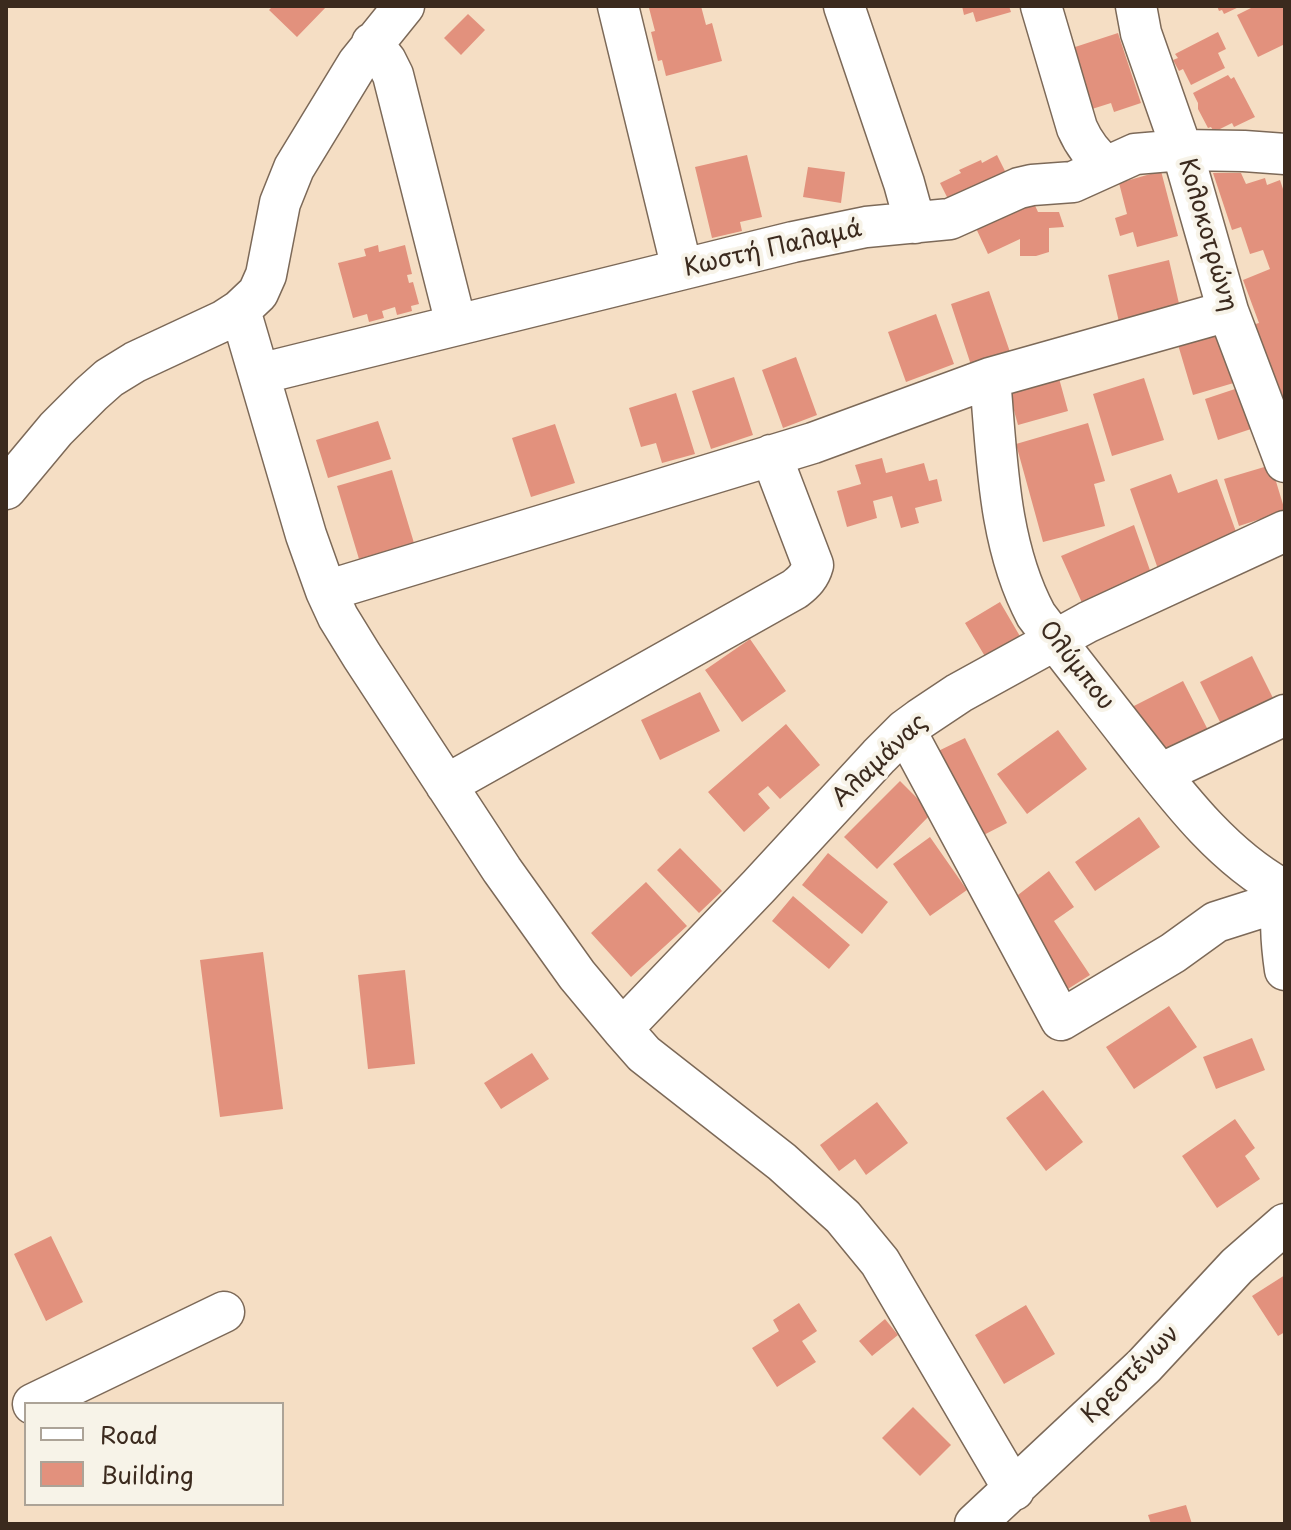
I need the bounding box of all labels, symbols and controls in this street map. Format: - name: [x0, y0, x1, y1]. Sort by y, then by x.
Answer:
- street label: Κολοκοτρώνη: [1171, 155, 1243, 315]
- street label: Κωστή Παλαμά: [681, 215, 865, 283]
- street label: Ολύμπου: [1032, 616, 1120, 716]
- street label: Αλαμάνας: [826, 709, 934, 813]
- street label: Κρεστένων: [1076, 1320, 1186, 1430]
- legend: [24, 1402, 284, 1506]
- text: Road: [100, 1416, 158, 1452]
- text: Building: [100, 1456, 194, 1492]

